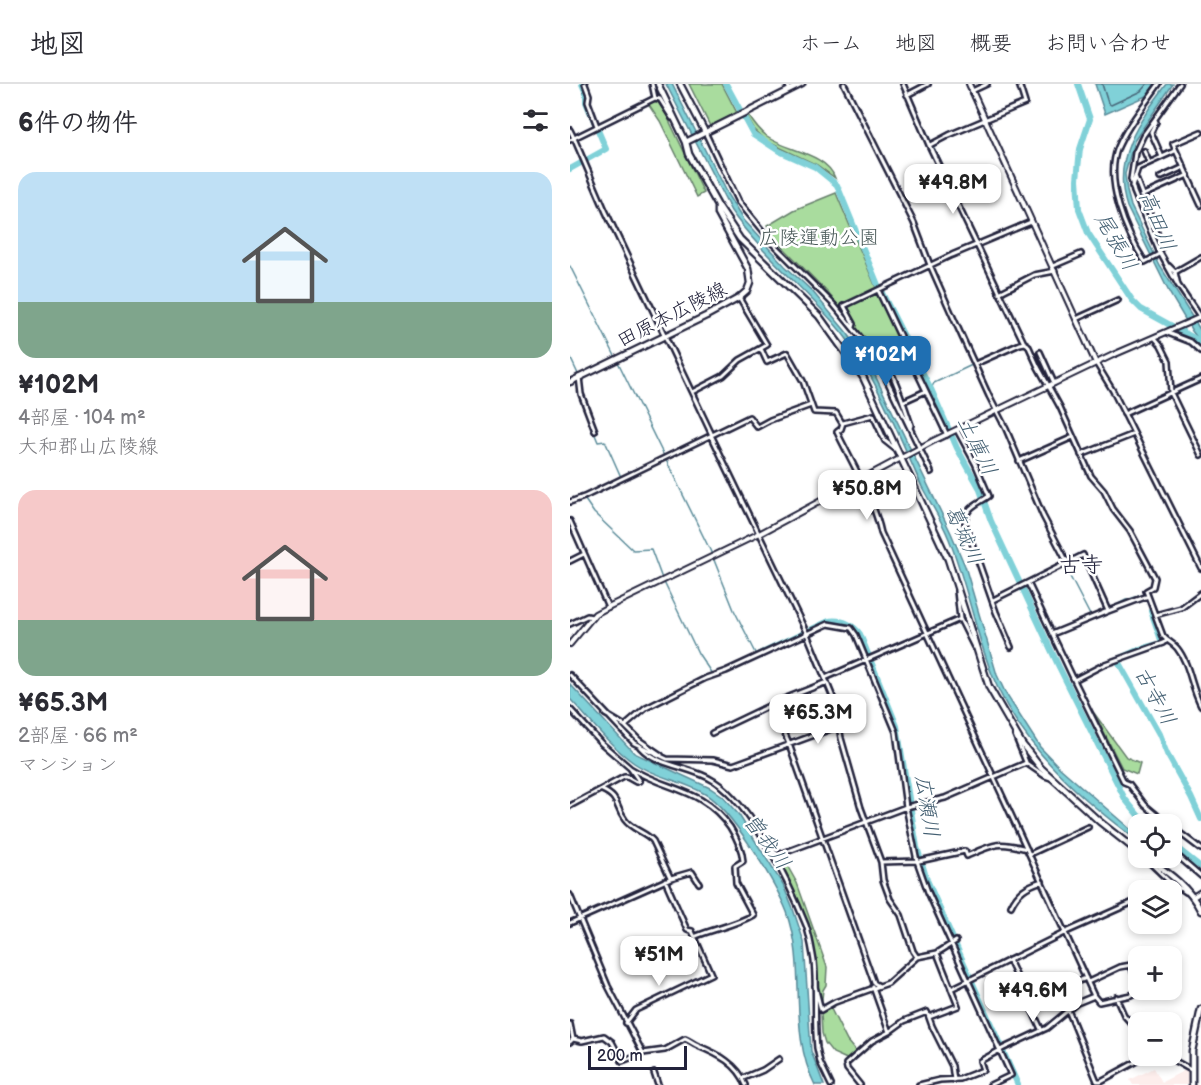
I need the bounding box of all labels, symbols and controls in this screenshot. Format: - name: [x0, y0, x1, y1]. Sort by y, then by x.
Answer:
- text: 地図: [30, 28, 86, 61]
- text: ホーム: [800, 31, 862, 56]
- text: 地図: [895, 31, 937, 56]
- text: 概要: [970, 31, 1012, 56]
- text: お問い合わせ: [1045, 31, 1171, 56]
- icon: filters: [519, 104, 552, 137]
- text: 6件の物件: [18, 108, 138, 139]
- pin: ¥49.8M: [904, 164, 1002, 215]
- text: ¥49.8M: [918, 171, 988, 195]
- water label: 高田川: [1133, 187, 1181, 255]
- water label: 尾張川: [1089, 208, 1143, 276]
- icon: home: [231, 211, 339, 319]
- park label: 広陵運動公園: [759, 226, 879, 250]
- street label: 田原本広陵線: [613, 277, 731, 353]
- pin: ¥102M: [844, 336, 928, 387]
- text: ¥102M: [855, 343, 917, 367]
- text: ¥102M: [18, 370, 99, 401]
- text: 4部屋 · 104 m²: [18, 406, 146, 430]
- water label: 土庫川: [952, 412, 1002, 480]
- text: 大和郡山広陵線: [18, 435, 158, 459]
- pin: ¥50.8M: [818, 470, 916, 521]
- text: ¥50.8M: [832, 477, 902, 501]
- water label: 葛城川: [940, 501, 988, 569]
- icon: home: [231, 529, 339, 637]
- district label: 古寺: [1059, 552, 1103, 579]
- water label: 古寺川: [1129, 662, 1181, 730]
- text: ¥65.3M: [18, 688, 108, 719]
- pin: ¥65.3M: [769, 694, 867, 745]
- text: ¥65.3M: [783, 701, 853, 725]
- text: 2部屋 · 66 m²: [18, 724, 138, 748]
- text: マンション: [18, 753, 117, 777]
- water label: 広瀬川: [910, 773, 944, 839]
- water label: 曽我川: [738, 809, 796, 875]
- map controls: [1128, 814, 1182, 1066]
- button: locate: [1128, 814, 1182, 868]
- button: layers: [1128, 880, 1182, 934]
- pin: ¥51M: [623, 936, 695, 987]
- text: ¥51M: [634, 943, 684, 967]
- button: +: [1128, 946, 1182, 1000]
- pin: ¥49.6M: [984, 972, 1082, 1023]
- text: ¥49.6M: [998, 979, 1068, 1003]
- button: −: [1128, 1012, 1182, 1066]
- scale bar: [588, 1043, 687, 1070]
- text: 200 m: [597, 1047, 643, 1066]

